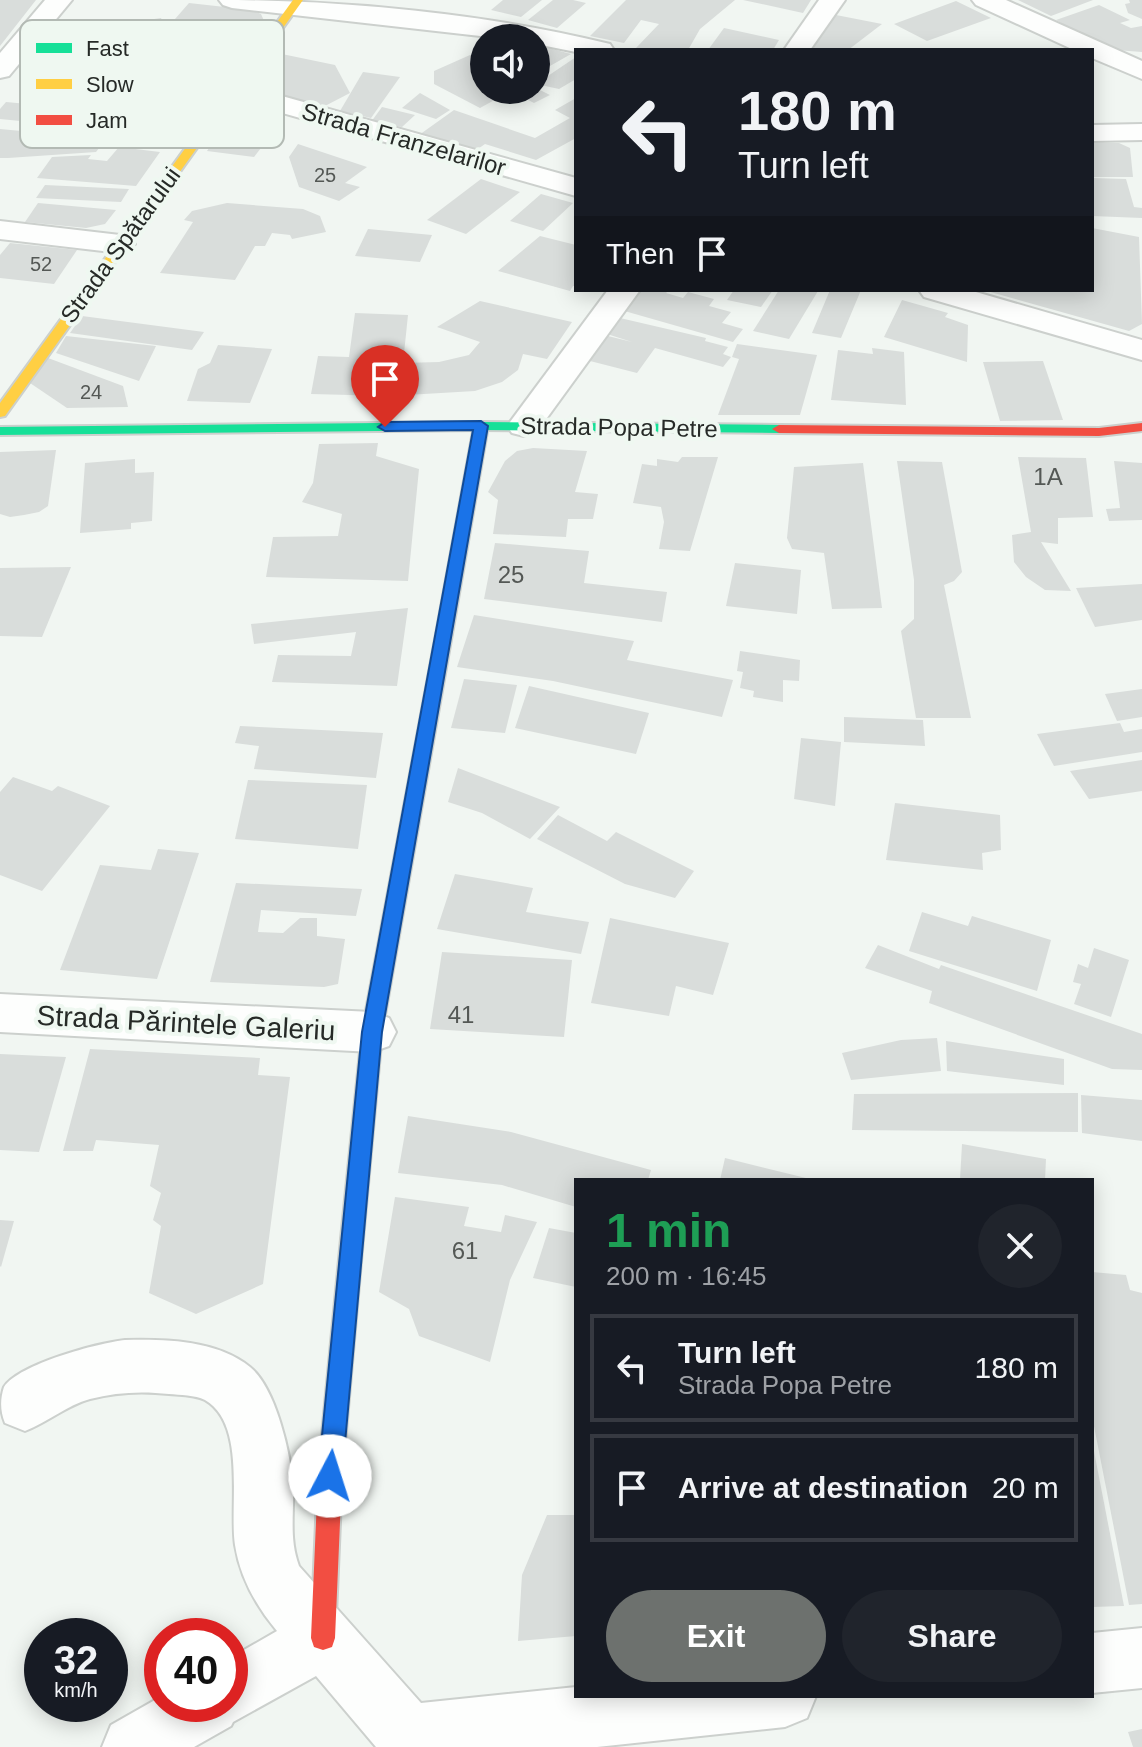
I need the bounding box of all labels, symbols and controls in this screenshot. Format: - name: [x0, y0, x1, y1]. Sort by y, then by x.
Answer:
- legend: [20, 20, 284, 148]
- map controls: [470, 24, 550, 104]
- button: sound: [470, 24, 550, 104]
- text: Fast: [86, 36, 129, 61]
- text: Slow: [86, 72, 134, 97]
- text: 180 m: [738, 79, 897, 142]
- icon: left: [606, 80, 710, 184]
- street label: Strada Franzelarilor: [299, 97, 509, 181]
- text: Jam: [86, 108, 128, 133]
- text: Turn left: [738, 145, 869, 186]
- street label: Strada Spătarului: [55, 162, 185, 328]
- house number: 25: [314, 164, 336, 186]
- icon: arrive: [690, 232, 734, 276]
- text: Then: [606, 237, 674, 270]
- house number: 52: [30, 253, 52, 275]
- pin: [351, 345, 419, 427]
- icon: arrive: [363, 357, 407, 401]
- house number: 24: [80, 381, 102, 403]
- street label: Strada Popa Petre: [520, 412, 718, 442]
- house number: 1A: [1033, 463, 1063, 490]
- house number: 25: [498, 561, 524, 588]
- street label: Strada Părintele Galeriu: [36, 1000, 336, 1046]
- house number: 41: [448, 1001, 474, 1028]
- text: 1 min: [606, 1204, 731, 1257]
- button: close: [978, 1204, 1062, 1288]
- house number: 61: [452, 1237, 478, 1264]
- text: 200 m · 16:45: [606, 1261, 766, 1291]
- text: Turn left: [678, 1336, 796, 1369]
- icon: left: [610, 1346, 654, 1390]
- text: 180 m: [975, 1351, 1058, 1384]
- text: Strada Popa Petre: [678, 1370, 892, 1400]
- position arrow: [288, 1434, 372, 1518]
- icon: arrive: [610, 1466, 654, 1510]
- text: Arrive at destination: [678, 1471, 968, 1504]
- text: 20 m: [992, 1471, 1059, 1504]
- button: Exit: [606, 1590, 826, 1682]
- button: Share: [842, 1590, 1062, 1682]
- speed limit sign: 40: [144, 1618, 248, 1722]
- text: 32: [54, 1638, 98, 1682]
- text: km/h: [54, 1679, 98, 1701]

